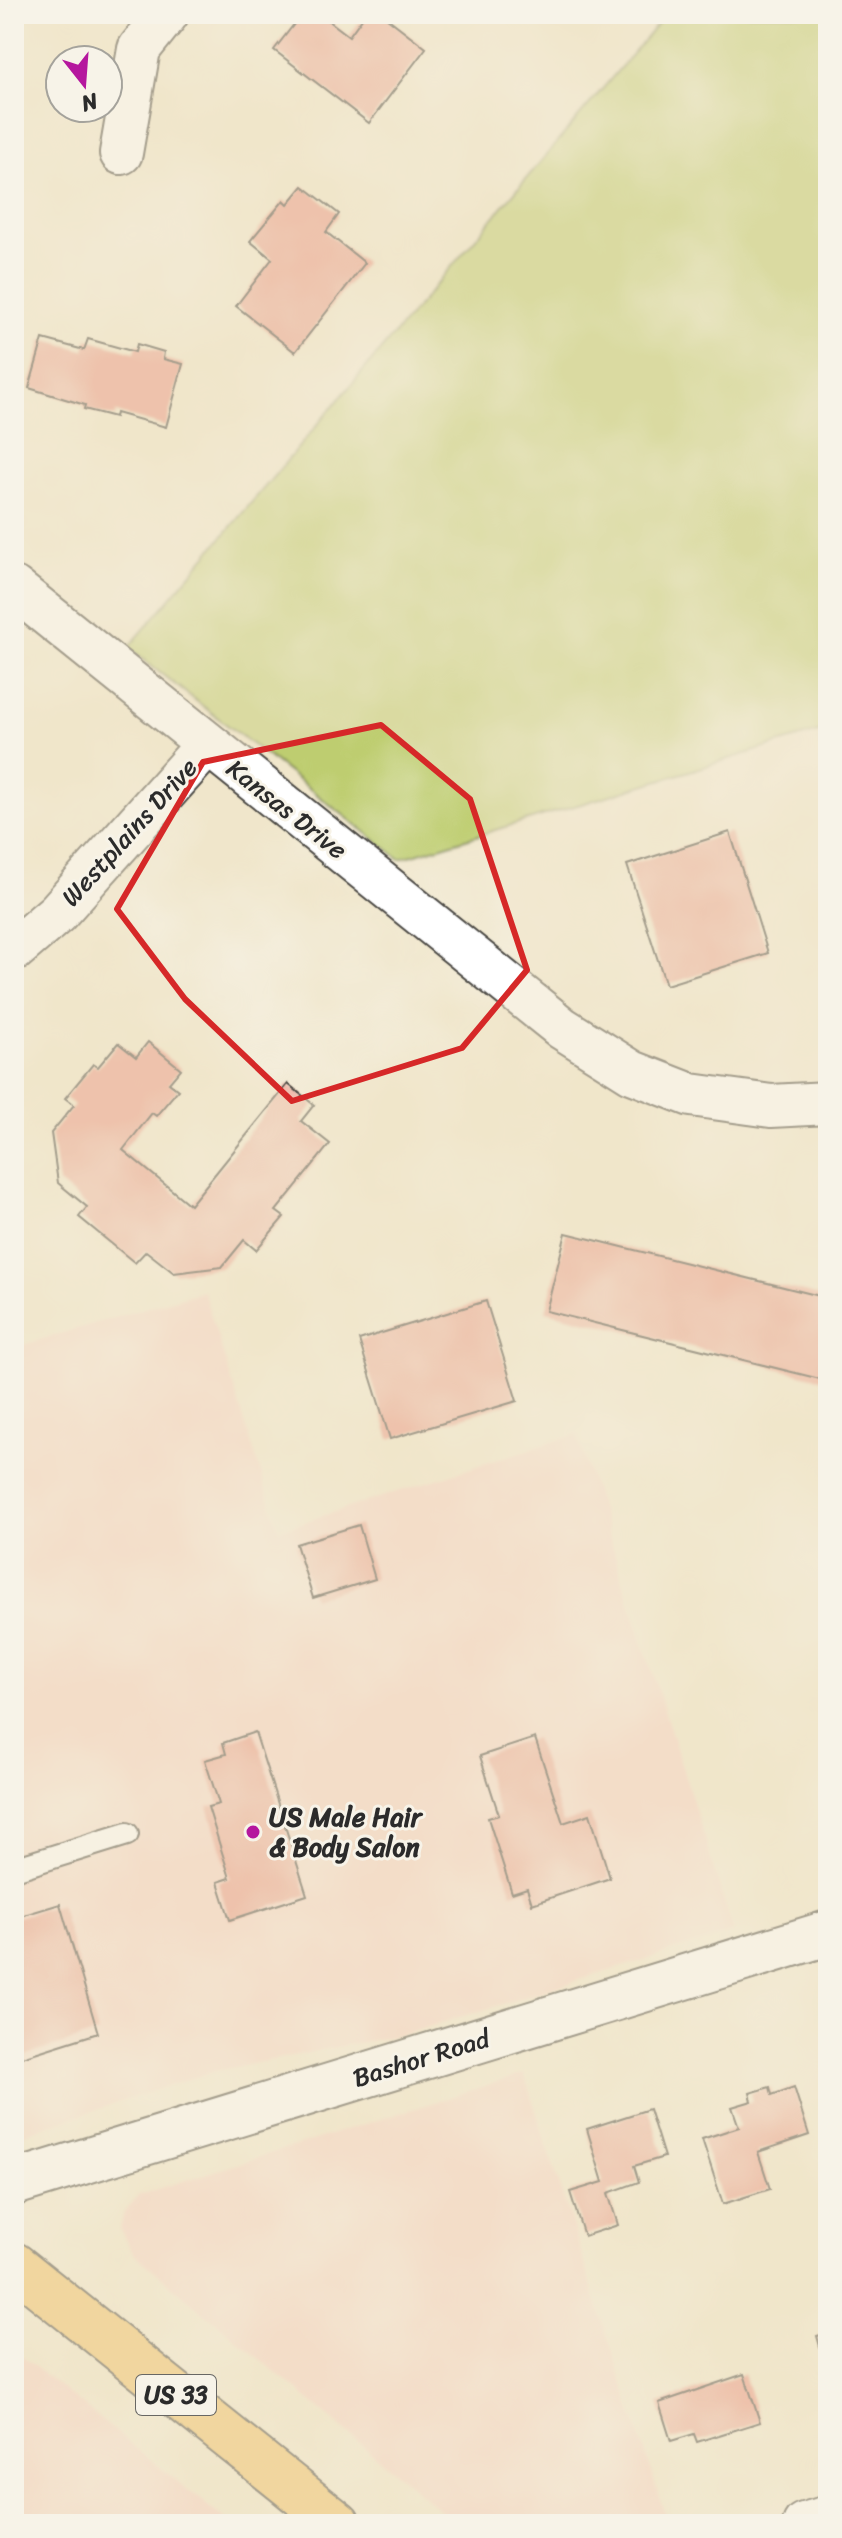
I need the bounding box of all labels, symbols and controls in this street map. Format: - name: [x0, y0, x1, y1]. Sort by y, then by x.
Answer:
- north arrow: [44, 44, 124, 124]
- text: N: [76, 81, 104, 124]
- street label: Westplains Drive: [49, 747, 209, 917]
- street label: Kansas Drive: [216, 747, 358, 871]
- place label: US Male Hair & Body Salon: [269, 1794, 424, 1870]
- marker: US Male Hair & Body Salon: [244, 1823, 262, 1841]
- street label: Bashor Road: [347, 2015, 497, 2101]
- road number: US 33: [136, 2375, 216, 2415]

